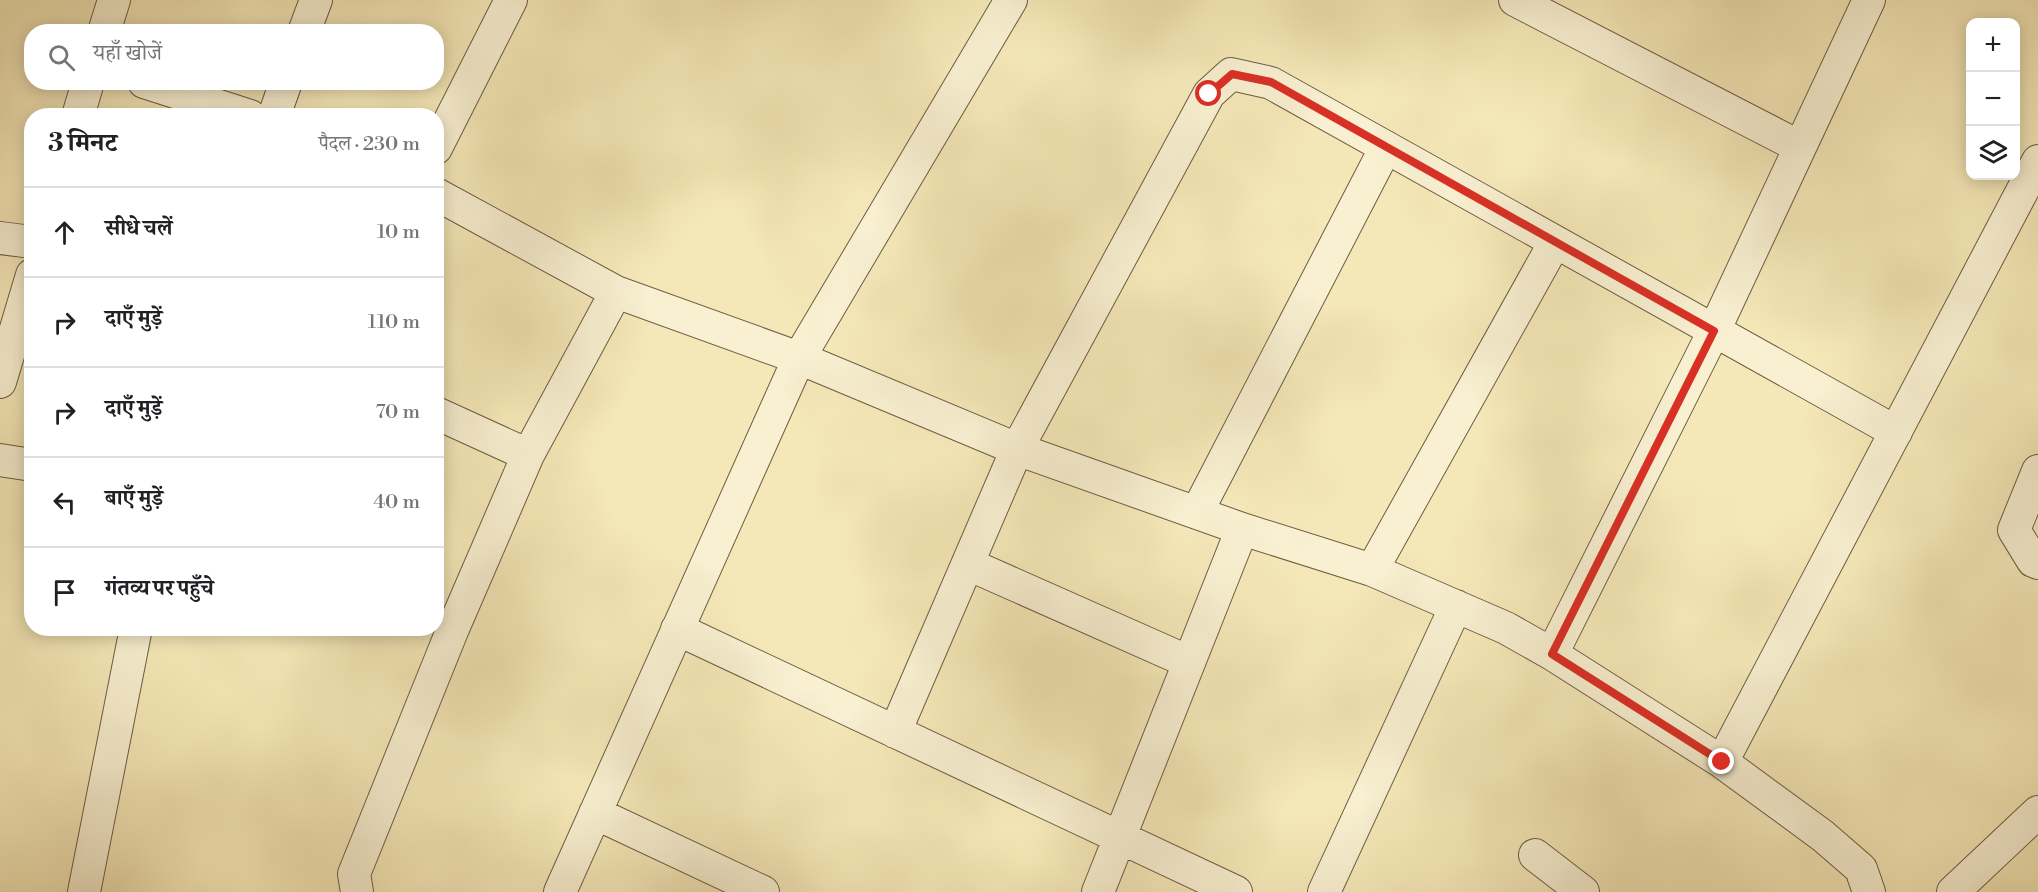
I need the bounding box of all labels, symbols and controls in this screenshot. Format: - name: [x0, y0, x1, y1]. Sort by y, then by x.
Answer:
- map controls: [1966, 18, 2020, 180]
- button: +: [1966, 18, 2020, 72]
- search box: [24, 24, 444, 90]
- text: यहाँ खोजें: [93, 40, 162, 67]
- icon: search: [45, 41, 78, 74]
- button: −: [1966, 72, 2020, 126]
- route start: [1195, 80, 1221, 106]
- button: layers: [1966, 126, 2020, 180]
- text: 3 मिनट: [48, 127, 117, 159]
- text: पैदल · 230 m: [318, 132, 420, 157]
- text: सीधे चलें: [105, 215, 172, 242]
- icon: ahead: [48, 216, 81, 249]
- text: 10 m: [377, 220, 420, 245]
- text: दाएँ मुड़ें: [105, 305, 162, 332]
- icon: right: [48, 306, 81, 339]
- text: 110 m: [368, 310, 420, 335]
- text: दाएँ मुड़ें: [105, 395, 162, 422]
- icon: right: [48, 396, 81, 429]
- text: 70 m: [376, 400, 420, 425]
- text: बाएँ मुड़ें: [105, 485, 163, 512]
- icon: left: [48, 486, 81, 519]
- text: 40 m: [373, 490, 420, 515]
- text: गंतव्य पर पहुँचे: [105, 575, 214, 602]
- icon: arrive: [48, 576, 81, 609]
- route end: [1708, 748, 1734, 774]

